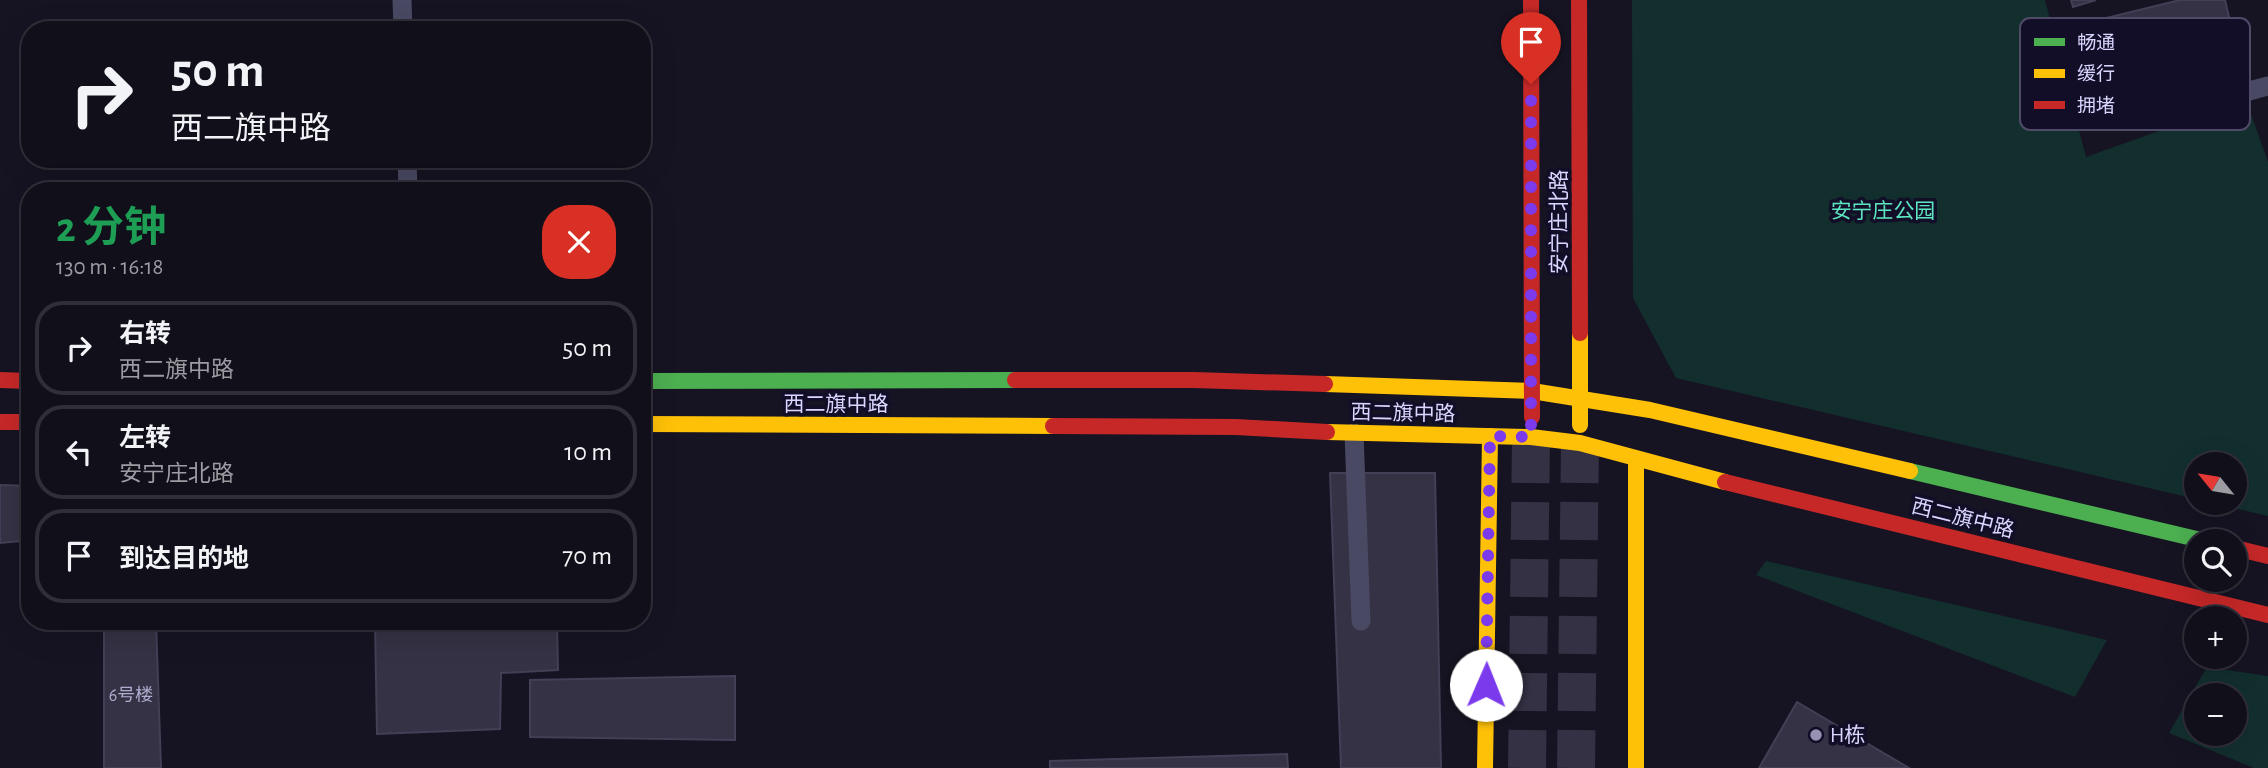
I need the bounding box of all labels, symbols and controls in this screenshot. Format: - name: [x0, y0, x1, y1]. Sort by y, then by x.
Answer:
- pin: [1501, 12.0, 1561, 84]
- legend: [2020, 18, 2250, 130]
- icon: arrive: [1512, 23, 1550, 61]
- text: 畅通: [2077, 33, 2115, 53]
- text: 50 m: [171, 47, 265, 96]
- icon: right: [56, 49, 147, 140]
- text: 缓行: [2077, 63, 2115, 84]
- text: 拥堵: [2077, 95, 2115, 116]
- text: 西二旗中路: [171, 113, 331, 145]
- street label: 安宁庄北路: [1548, 170, 1570, 275]
- park label: 安宁庄公园: [1831, 200, 1936, 222]
- button: close: [542, 205, 616, 279]
- text: 2 分钟: [56, 207, 166, 249]
- text: 130 m · 16:18: [56, 256, 163, 279]
- text: 右转: [119, 321, 171, 347]
- icon: right: [60, 329, 98, 367]
- text: 50 m: [562, 335, 612, 361]
- text: 西二旗中路: [119, 359, 234, 382]
- street label: 西二旗中路: [784, 393, 889, 415]
- street label: 西二旗中路: [1350, 401, 1456, 425]
- text: 左转: [119, 425, 171, 451]
- icon: left: [60, 433, 98, 471]
- text: 10 m: [564, 439, 612, 465]
- north arrow: [2184, 452, 2247, 514]
- map controls: [2184, 452, 2247, 746]
- text: 安宁庄北路: [119, 463, 234, 486]
- street label: 西二旗中路: [1909, 495, 2017, 541]
- button: search: [2184, 529, 2247, 592]
- icon: arrive: [60, 537, 98, 575]
- text: 70 m: [562, 543, 612, 569]
- text: 到达目的地: [119, 546, 249, 572]
- button: +: [2184, 606, 2247, 669]
- position arrow: [1449, 648, 1523, 722]
- button: −: [2184, 683, 2247, 746]
- house number: 6号楼: [109, 685, 153, 705]
- place label: H栋: [1830, 724, 1865, 746]
- marker: H栋: [1808, 727, 1824, 743]

